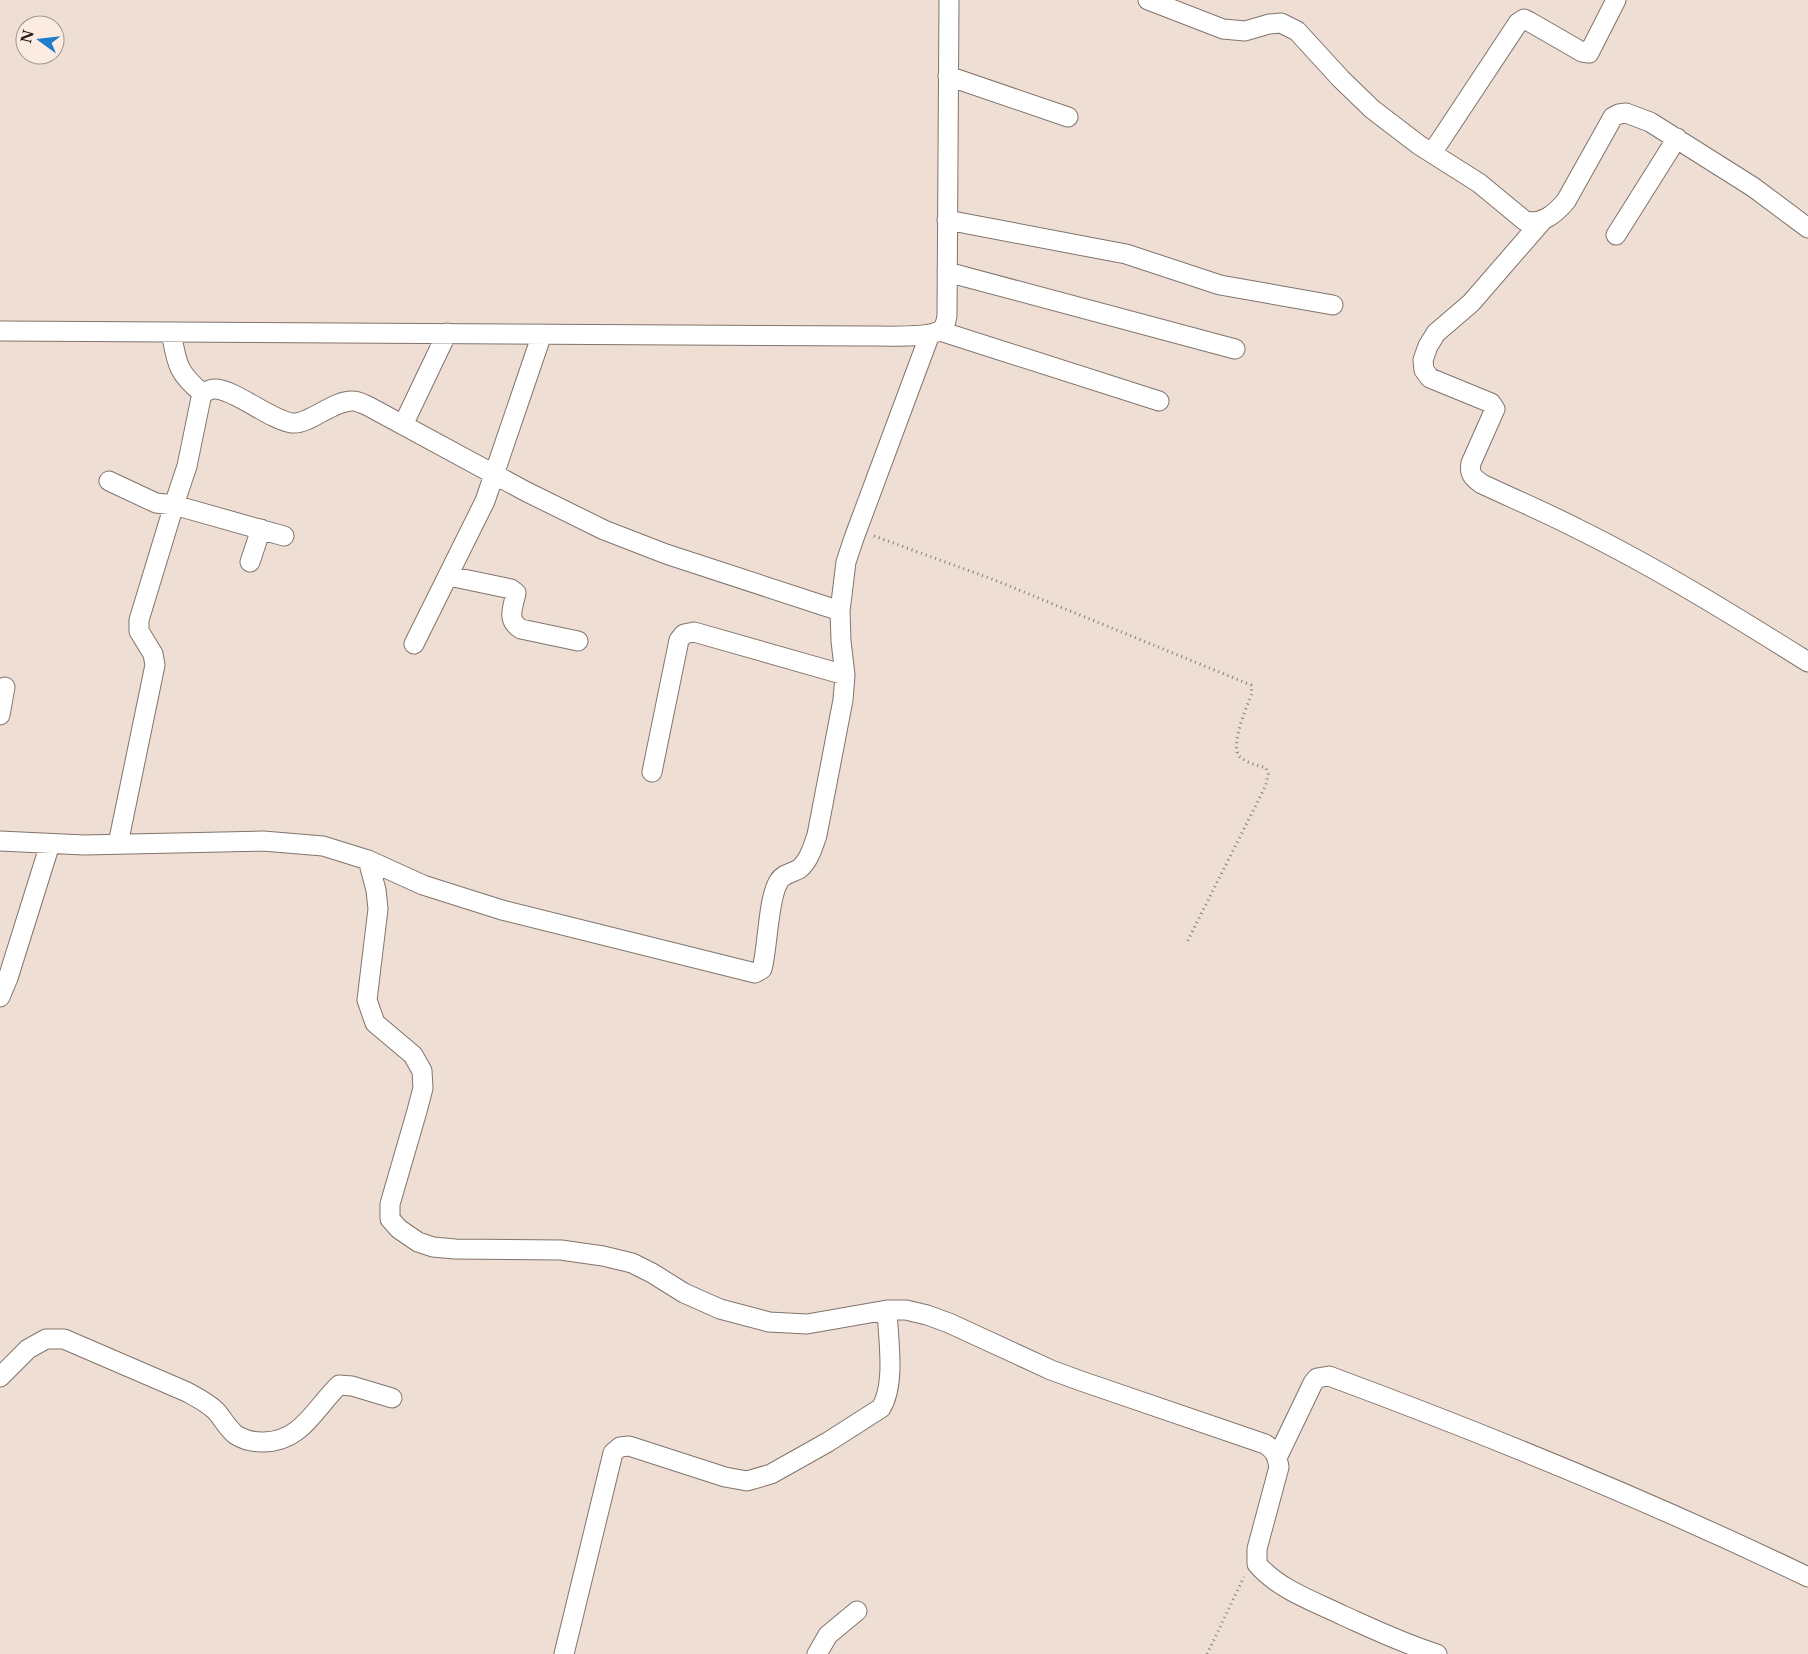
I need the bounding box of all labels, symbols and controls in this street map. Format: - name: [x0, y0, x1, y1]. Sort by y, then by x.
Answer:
- north arrow: [15, 15, 65, 65]
- text: N: [17, 28, 38, 45]

